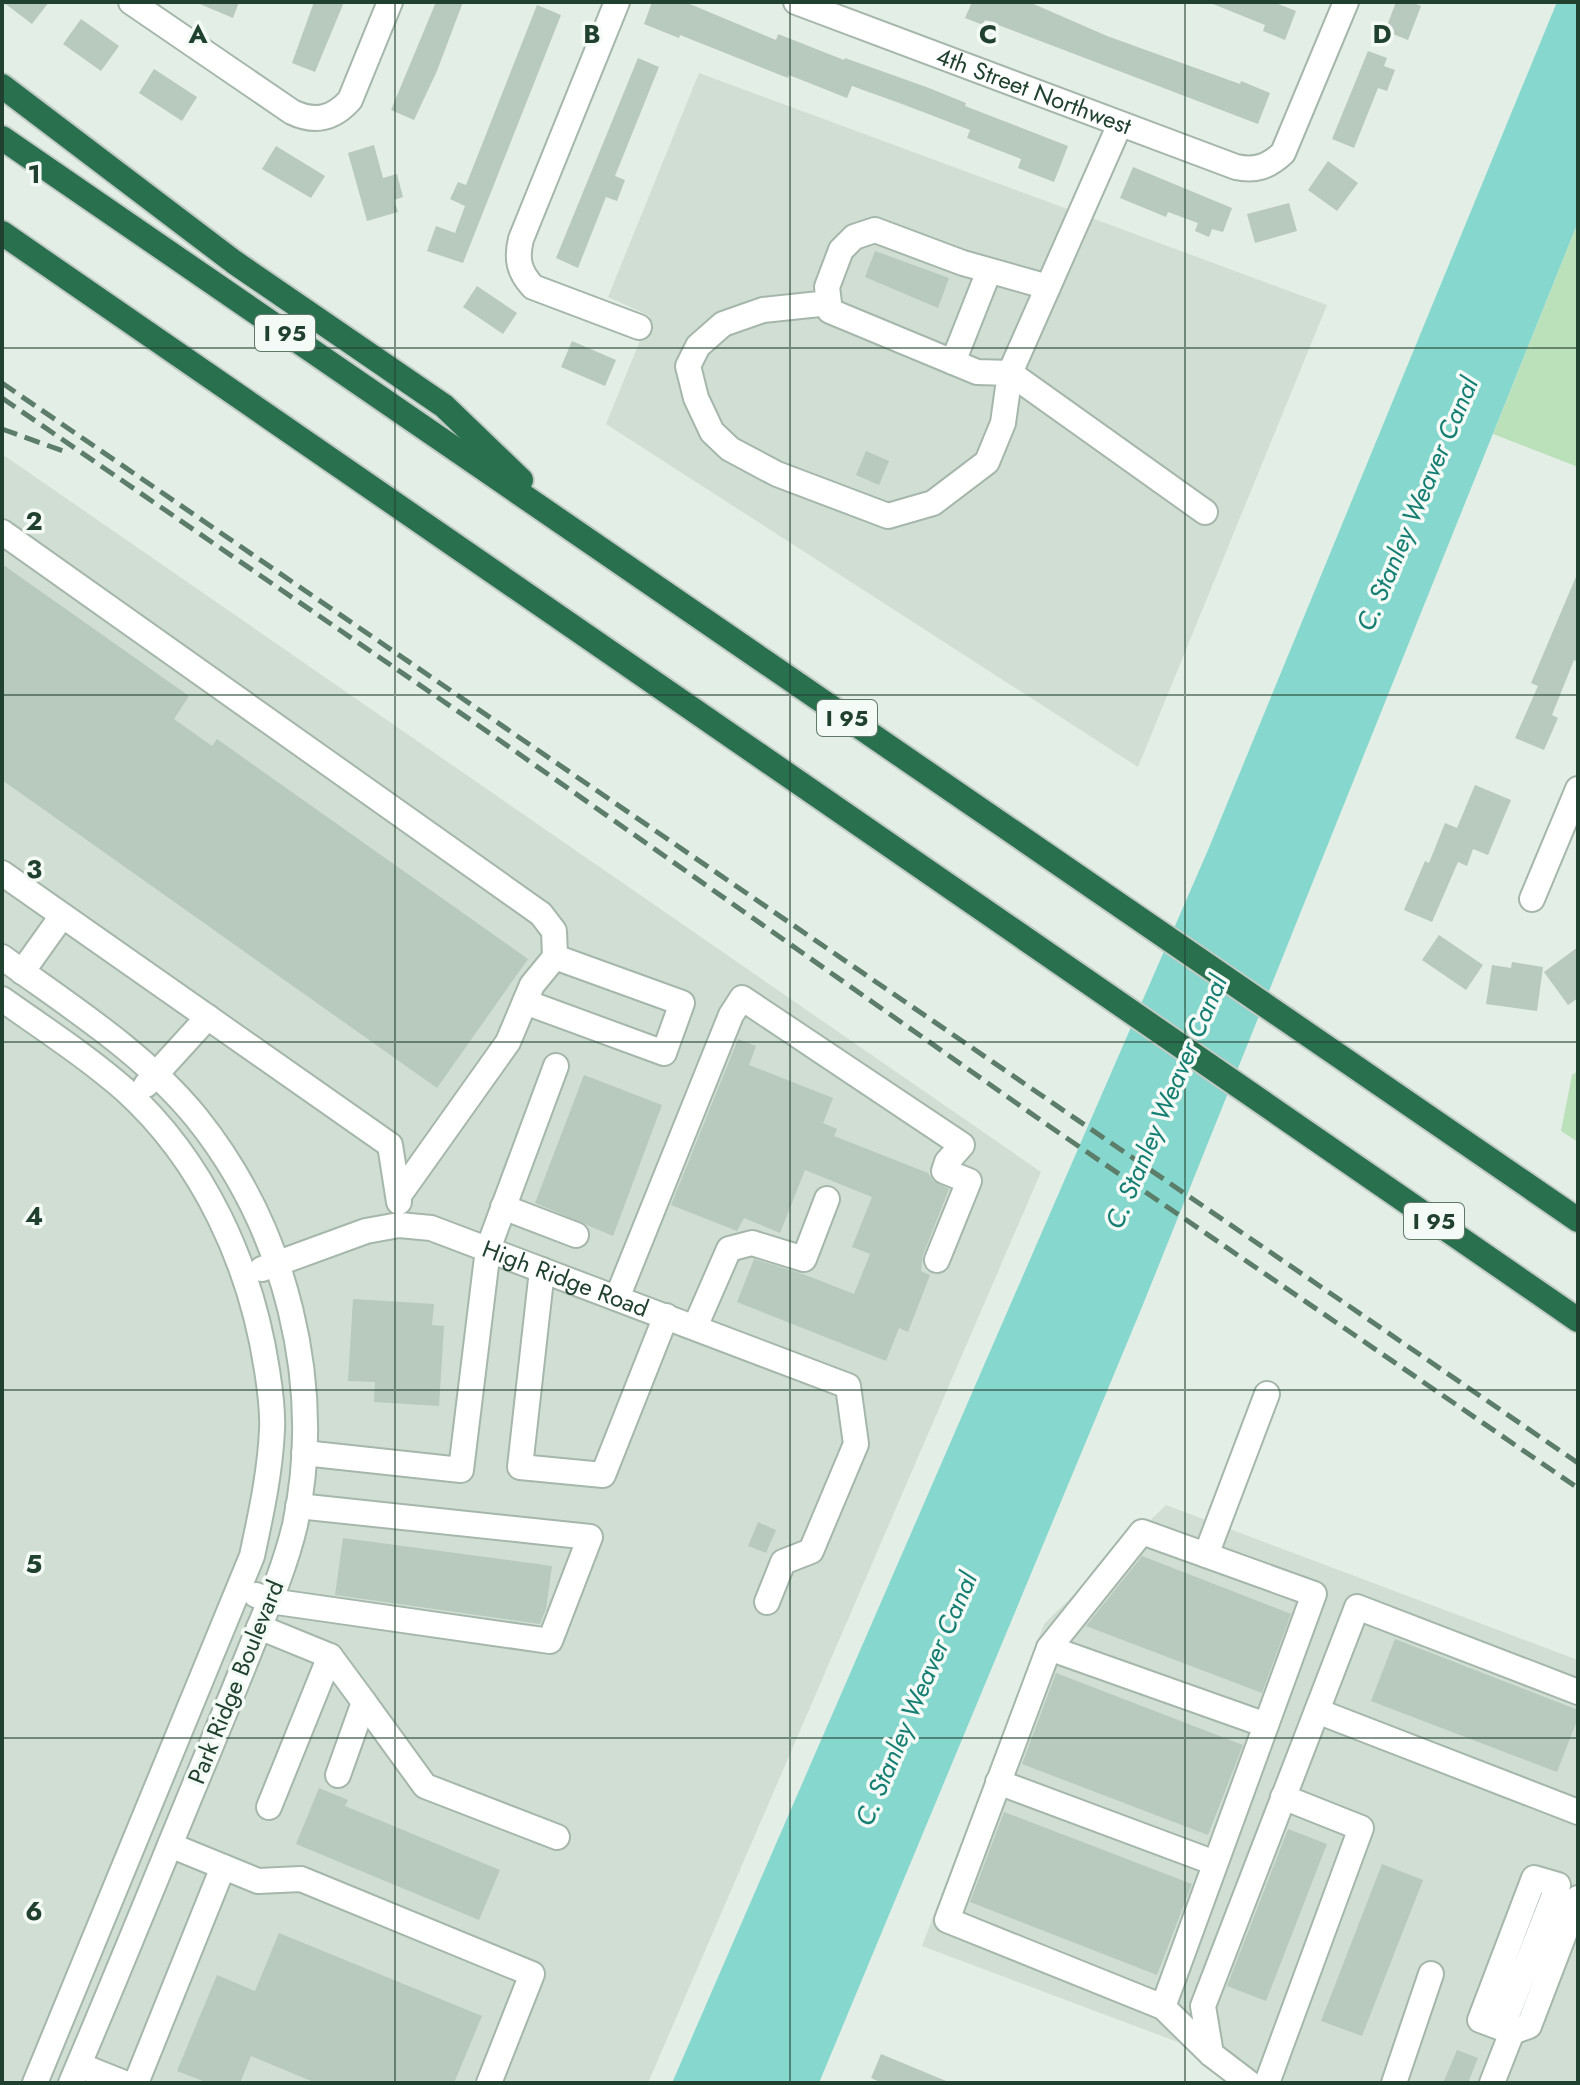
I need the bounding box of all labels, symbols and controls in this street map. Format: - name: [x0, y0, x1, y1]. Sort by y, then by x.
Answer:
- text: A: [187, 15, 208, 53]
- text: B: [583, 15, 601, 53]
- text: C: [979, 15, 997, 53]
- text: D: [1372, 15, 1392, 53]
- street label: 4th Street Northwest: [931, 38, 1137, 143]
- text: 1: [27, 155, 41, 193]
- road number: I 95: [255, 315, 315, 351]
- water label: C. Stanley Weaver Canal: [1346, 370, 1488, 637]
- text: 2: [25, 502, 43, 540]
- road number: I 95: [817, 700, 877, 736]
- text: 3: [26, 850, 42, 888]
- water label: C. Stanley Weaver Canal: [1095, 968, 1237, 1235]
- text: 4: [25, 1197, 43, 1235]
- road number: I 95: [1404, 1203, 1464, 1239]
- street label: High Ridge Road: [477, 1231, 654, 1326]
- text: 5: [26, 1545, 42, 1583]
- water label: C. Stanley Weaver Canal: [845, 1565, 987, 1832]
- street label: Park Ridge Boulevard: [179, 1575, 292, 1789]
- text: 6: [25, 1892, 43, 1930]

